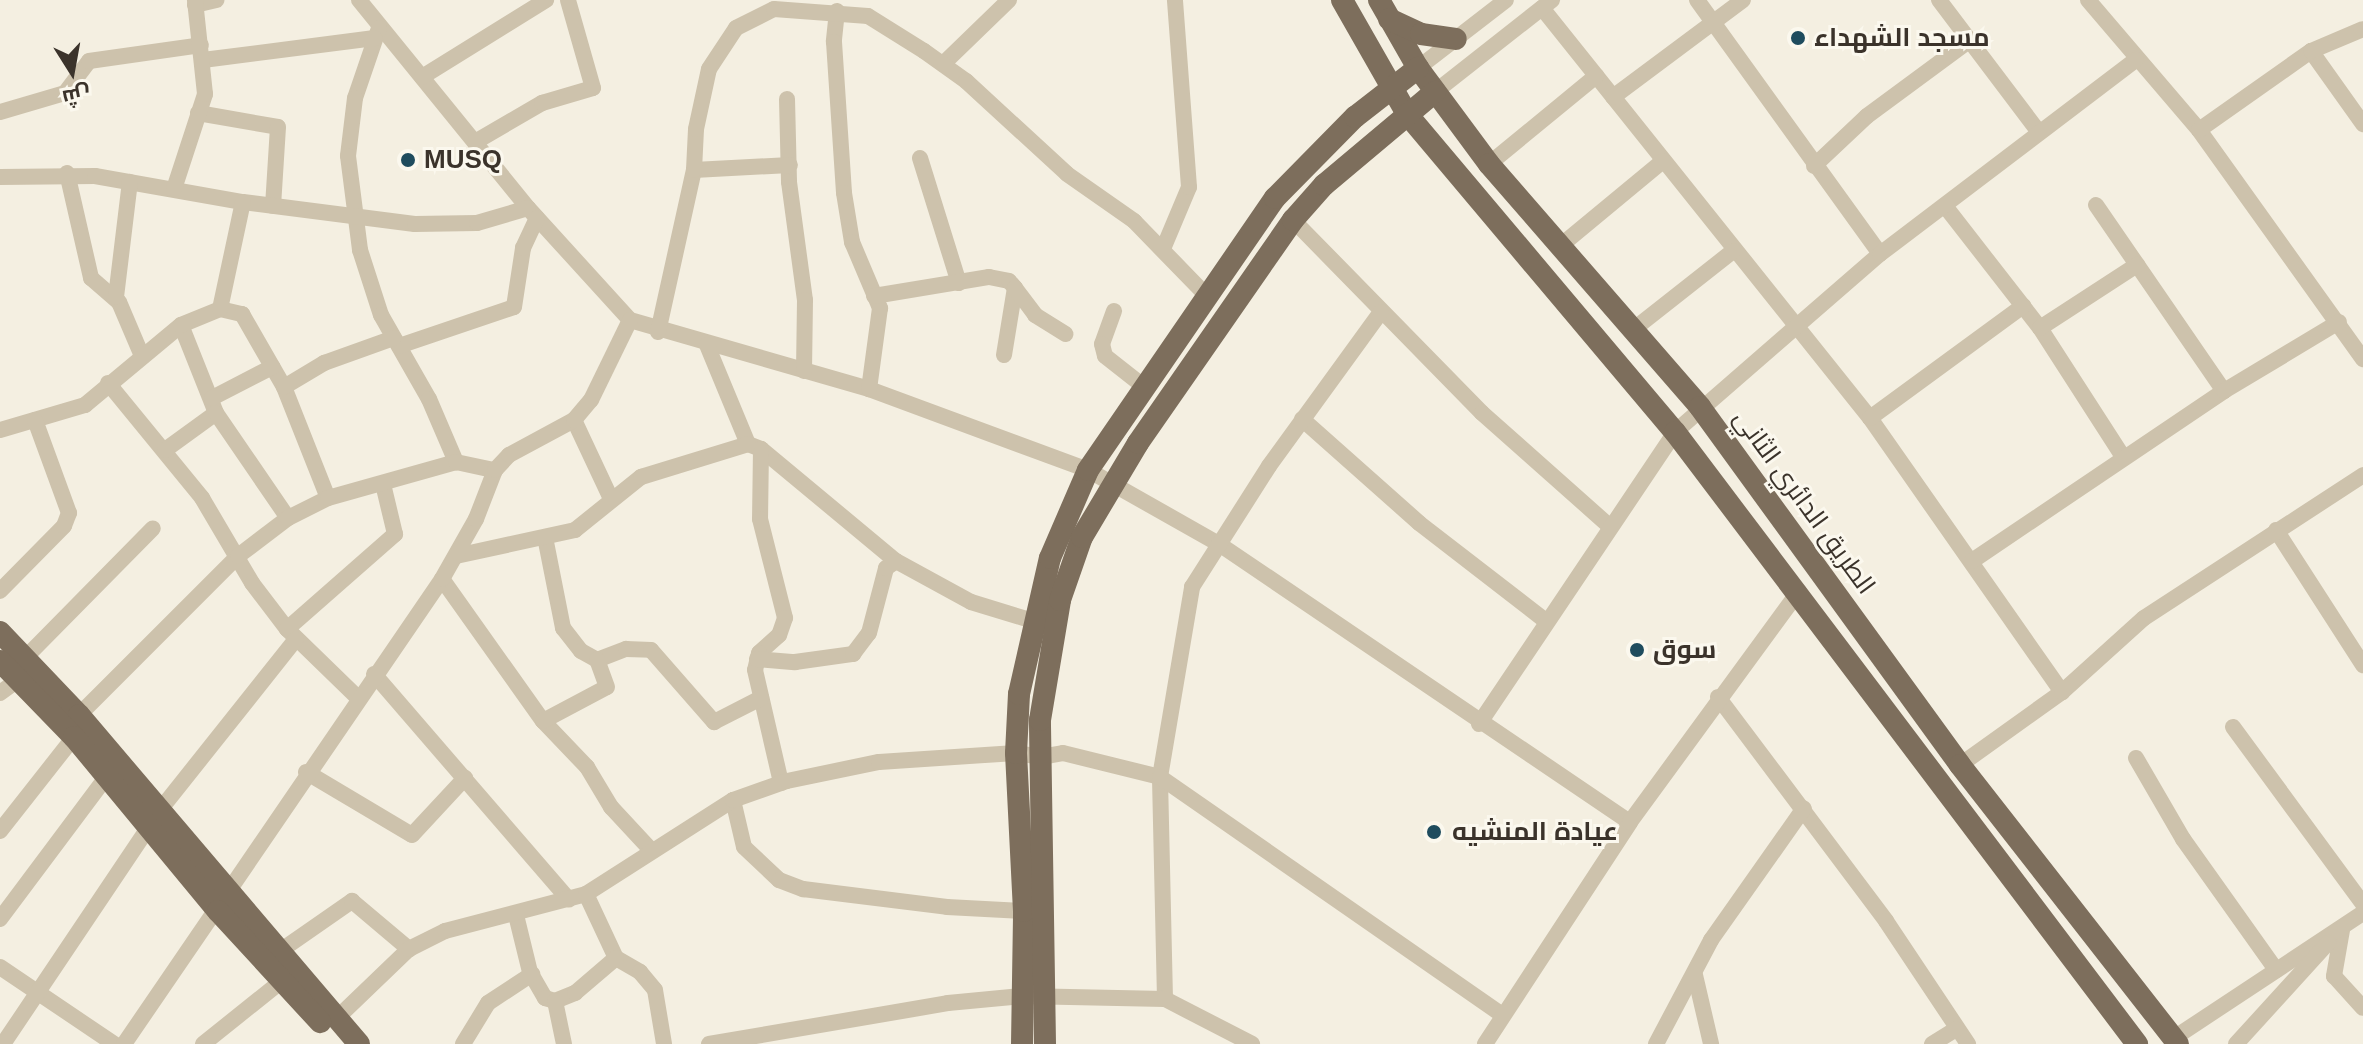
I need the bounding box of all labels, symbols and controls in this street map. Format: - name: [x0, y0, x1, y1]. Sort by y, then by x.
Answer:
- place label: مسجد الشهداء: [1814, 22, 1990, 54]
- marker: مسجد الشهداء: [1789, 29, 1807, 47]
- north arrow: [32, 32, 112, 112]
- text: ش: [60, 81, 93, 111]
- place label: MUSQ: [424, 144, 502, 176]
- marker: MUSQ: [399, 151, 417, 169]
- street label: الطريق الدائري الثاني: [1727, 404, 1881, 600]
- place label: سوق: [1653, 634, 1716, 666]
- marker: سوق: [1628, 641, 1646, 659]
- place label: عيادة المنشيه: [1452, 816, 1618, 848]
- marker: عيادة المنشيه: [1423, 821, 1445, 843]

